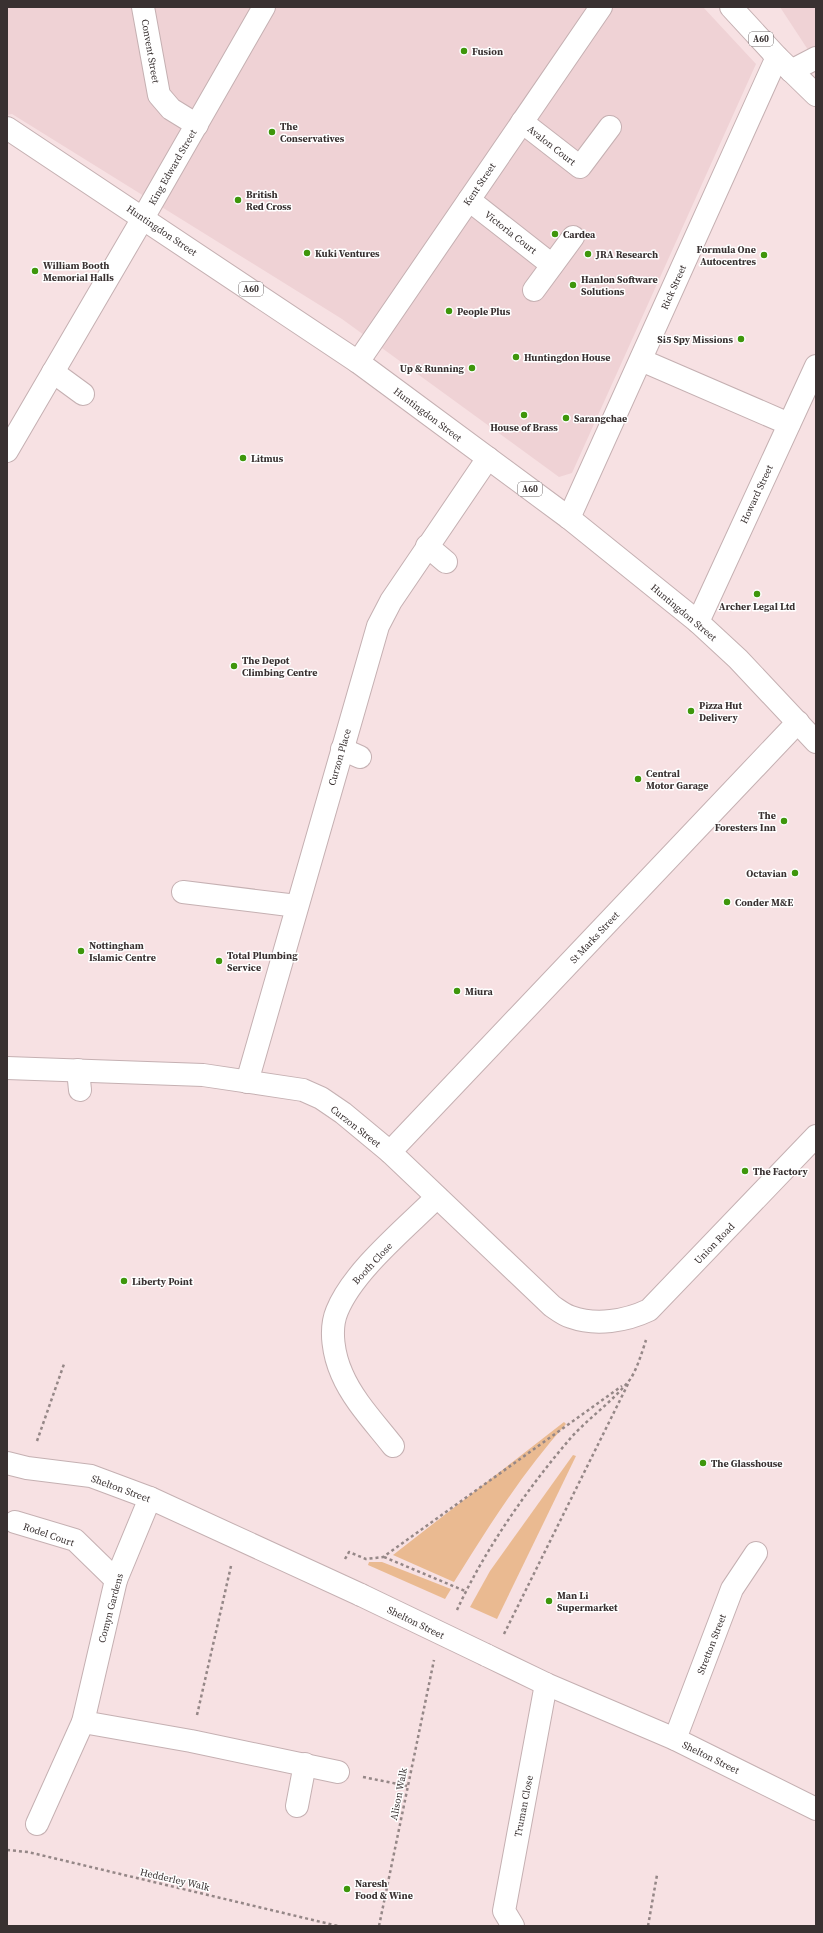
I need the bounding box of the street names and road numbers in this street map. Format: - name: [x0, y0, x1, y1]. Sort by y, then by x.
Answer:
- street label: Convent Street: [138, 18, 163, 85]
- road number: A60: [749, 32, 773, 46]
- street label: Avalon Court: [525, 122, 579, 169]
- street label: King Edward Street: [145, 126, 200, 207]
- street label: Kent Street: [460, 160, 499, 208]
- street label: Huntingdon Street: [124, 202, 200, 259]
- street label: Victoria Court: [482, 208, 540, 257]
- street label: Rick Street: [658, 262, 689, 312]
- road number: A60: [239, 282, 263, 296]
- street label: Huntingdon Street: [391, 384, 465, 445]
- street label: Howard Street: [737, 462, 776, 526]
- road number: A60: [518, 482, 542, 496]
- street label: Huntingdon Street: [648, 581, 720, 644]
- street label: Curzon Place: [325, 727, 354, 787]
- street label: St Marks Street: [567, 908, 622, 966]
- street label: Curzon Street: [328, 1103, 384, 1151]
- street label: Union Road: [691, 1220, 738, 1267]
- street label: Booth Close: [350, 1240, 395, 1287]
- street label: Shelton Street: [89, 1472, 153, 1505]
- street label: Rodel Court: [22, 1520, 77, 1550]
- street label: Comyn Gardens: [95, 1572, 126, 1644]
- street label: Shelton Street: [385, 1603, 447, 1642]
- street label: Stretton Street: [694, 1611, 729, 1676]
- street label: Shelton Street: [680, 1738, 742, 1777]
- street label: Alison Walk: [387, 1766, 410, 1821]
- street label: Truman Close: [511, 1774, 536, 1838]
- street label: Hedderley Walk: [139, 1865, 211, 1894]

